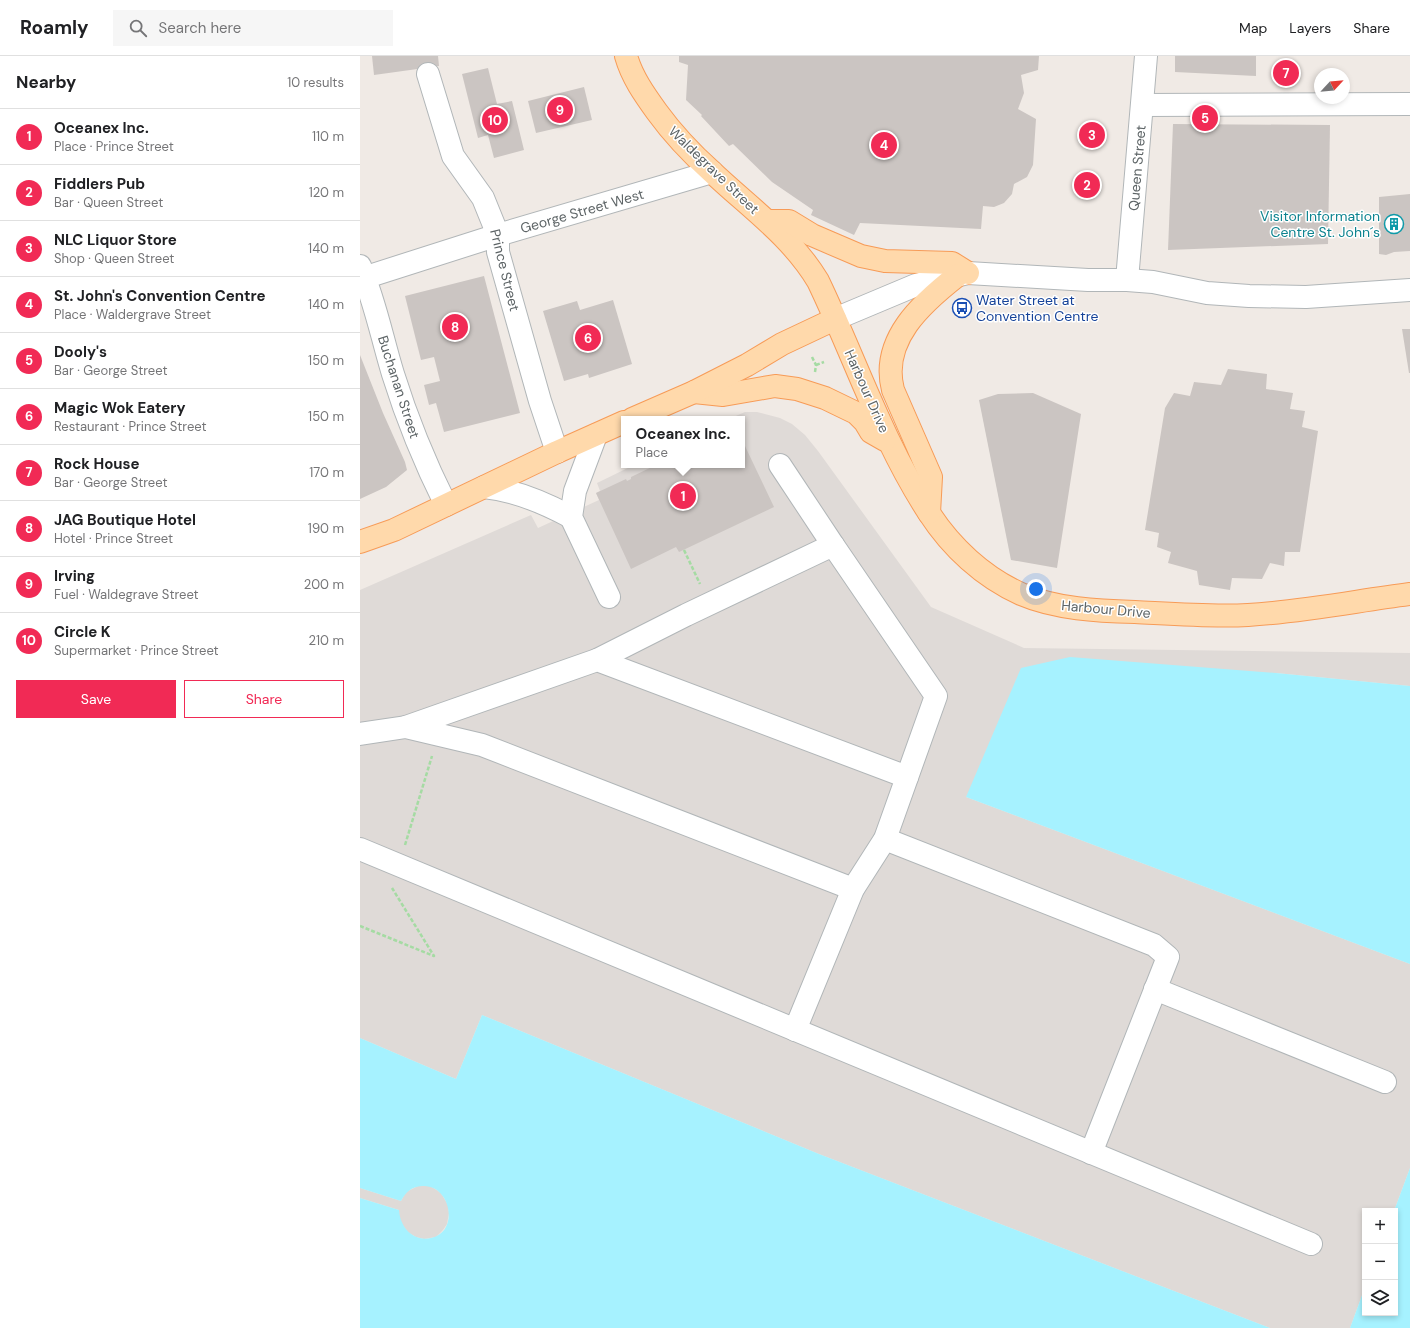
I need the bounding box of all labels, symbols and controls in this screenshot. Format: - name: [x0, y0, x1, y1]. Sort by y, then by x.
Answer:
- search box: [113, 10, 393, 46]
- text: Roamly: [20, 15, 89, 40]
- icon: search: [127, 17, 149, 39]
- text: Search here: [159, 18, 241, 38]
- text: Map: [1239, 19, 1267, 37]
- text: Layers: [1289, 19, 1331, 37]
- text: Share: [1353, 19, 1390, 37]
- pin: 7: [1273, 58, 1299, 88]
- north arrow: [1314, 68, 1350, 104]
- text: Nearby: [16, 71, 76, 93]
- text: 10 results: [287, 74, 344, 91]
- pin: 9: [547, 95, 573, 125]
- pin: 5: [1192, 103, 1218, 133]
- pin: 10: [482, 105, 508, 135]
- text: Oceanex Inc.: [54, 118, 149, 138]
- pin: 3: [1079, 120, 1105, 150]
- street label: Waldegrave Street: [665, 122, 763, 218]
- street label: Queen Street: [1124, 124, 1150, 212]
- text: 1: [27, 128, 31, 145]
- text: 110 m: [312, 128, 344, 145]
- pin: 4: [871, 130, 897, 160]
- text: Place · Prince Street: [54, 138, 174, 155]
- pin: 2: [1074, 170, 1100, 200]
- text: Fiddlers Pub: [54, 174, 145, 194]
- text: 2: [25, 184, 33, 201]
- text: 120 m: [309, 184, 344, 201]
- street label: George Street West: [518, 185, 646, 237]
- text: Bar · Queen Street: [54, 194, 163, 211]
- place label: Visitor Information Centre St. John´s: [1260, 207, 1380, 241]
- building icon: Visitor Information Centre St. John´s: [1383, 213, 1405, 235]
- street label: Prince Street: [486, 227, 524, 313]
- text: NLC Liquor Store: [54, 230, 177, 250]
- text: 3: [25, 240, 33, 257]
- text: 140 m: [308, 240, 344, 257]
- text: Shop · Queen Street: [54, 250, 174, 267]
- text: St. John's Convention Centre: [54, 286, 266, 306]
- place label: Water Street at Convention Centre: [976, 291, 1099, 325]
- text: 4: [25, 296, 33, 313]
- text: 140 m: [308, 296, 344, 313]
- bus stop icon: Water Street at Convention Centre: [951, 297, 973, 319]
- text: Place · Waldergrave Street: [54, 306, 211, 323]
- pin: 8: [442, 312, 468, 342]
- pin: 6: [575, 323, 601, 353]
- street label: Buchanan Street: [374, 333, 424, 441]
- text: Dooly's: [54, 342, 107, 362]
- street label: Harbour Drive: [841, 346, 893, 436]
- text: 5: [25, 352, 33, 369]
- text: 150 m: [308, 352, 344, 369]
- text: Bar · George Street: [54, 362, 168, 379]
- text: Magic Wok Eatery: [54, 398, 186, 418]
- text: 6: [25, 408, 33, 425]
- text: 150 m: [308, 408, 344, 425]
- popup: [621, 416, 745, 468]
- text: Restaurant · Prince Street: [54, 418, 207, 435]
- text: Oceanex Inc.: [636, 424, 730, 444]
- text: Place: [636, 444, 668, 461]
- text: Rock House: [54, 454, 140, 474]
- text: 7: [26, 464, 32, 481]
- text: 170 m: [309, 464, 344, 481]
- text: Bar · George Street: [54, 474, 168, 491]
- pin: 1: [670, 481, 696, 511]
- text: JAG Boutique Hotel: [54, 510, 196, 530]
- text: 8: [25, 520, 33, 537]
- text: 190 m: [308, 520, 344, 537]
- text: Hotel · Prince Street: [54, 530, 173, 547]
- text: Irving: [54, 566, 95, 586]
- text: 9: [25, 576, 33, 593]
- text: 200 m: [304, 576, 344, 593]
- your location: [1026, 579, 1046, 599]
- text: Fuel · Waldegrave Street: [54, 586, 199, 603]
- street label: Harbour Drive: [1061, 596, 1151, 622]
- text: Circle K: [54, 622, 111, 642]
- text: 10: [22, 632, 36, 649]
- text: 210 m: [309, 632, 344, 649]
- text: Supermarket · Prince Street: [54, 642, 219, 659]
- button: Save: [16, 680, 176, 718]
- button: Share: [184, 680, 344, 718]
- map controls: [1362, 1208, 1398, 1316]
- button: +: [1362, 1208, 1398, 1244]
- button: −: [1362, 1244, 1398, 1280]
- button: layers: [1362, 1280, 1398, 1316]

